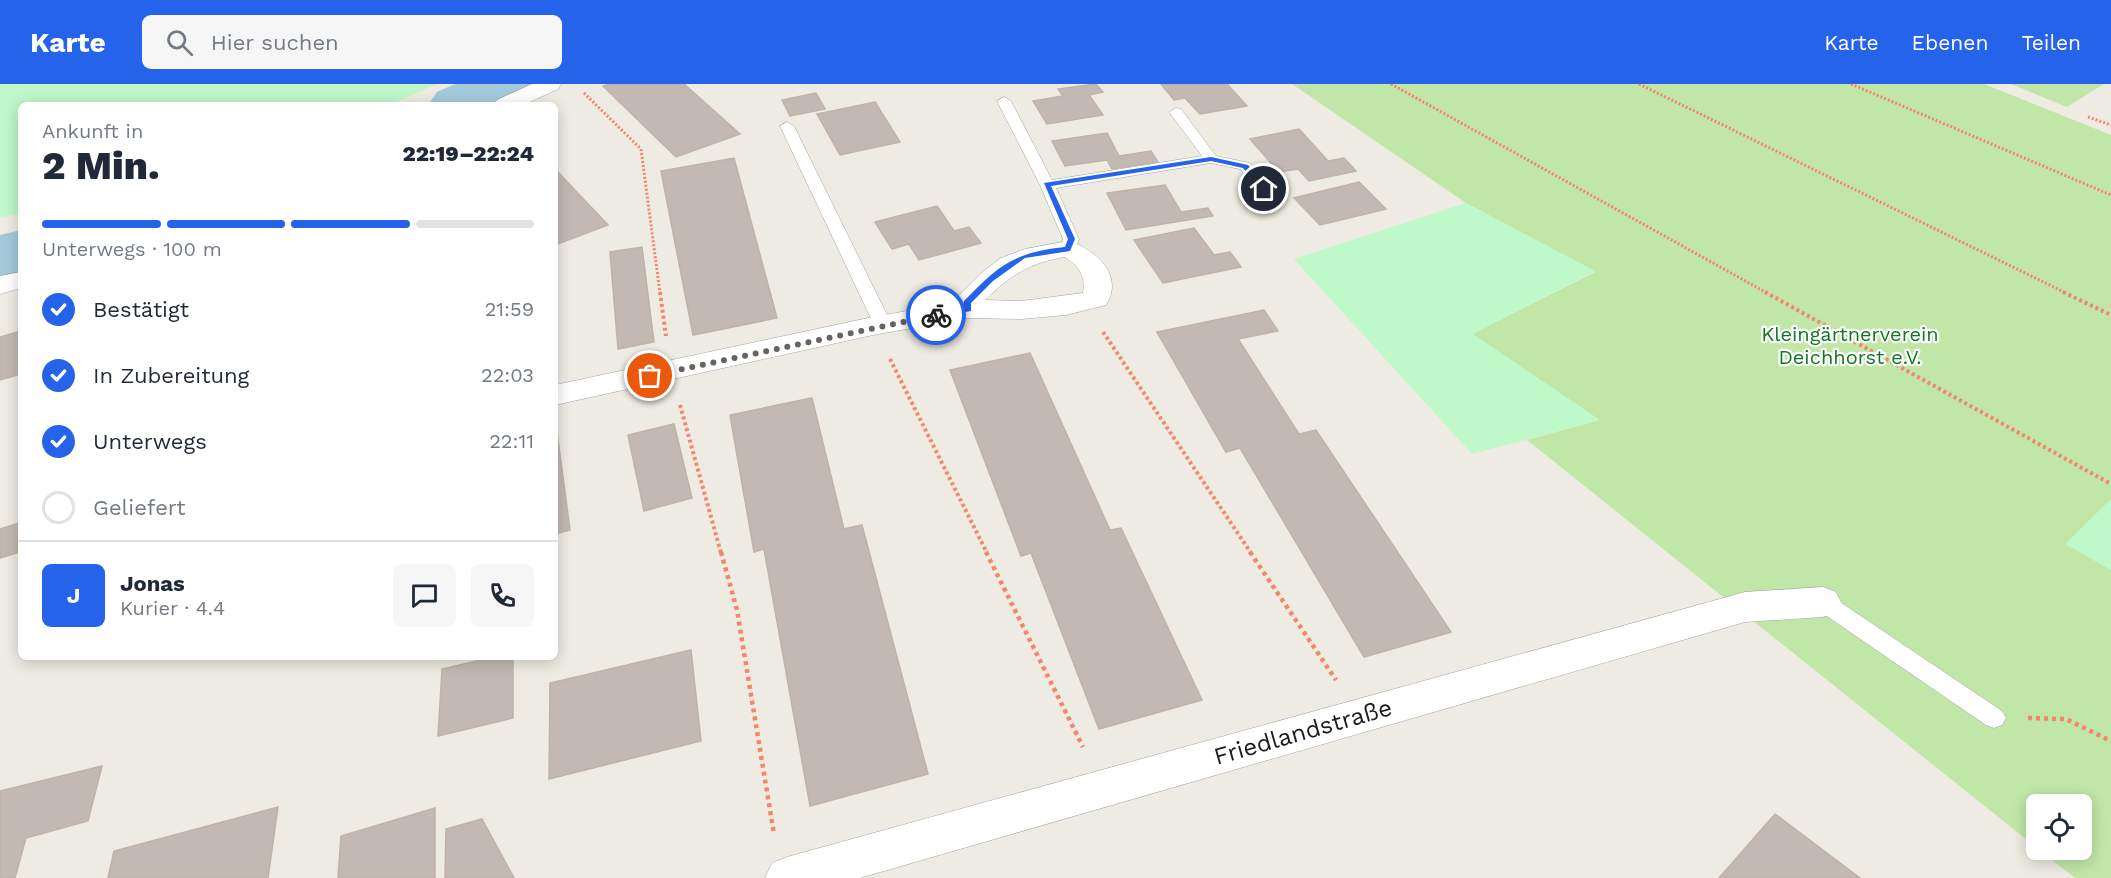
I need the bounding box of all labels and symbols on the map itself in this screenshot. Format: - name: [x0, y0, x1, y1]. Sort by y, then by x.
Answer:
- pin: [1238, 163, 1289, 214]
- courier: [906, 285, 966, 345]
- park label: Kleingärtnerverein Deichhorst e.V.: [1761, 322, 1939, 369]
- pin: [624, 350, 675, 401]
- street label: Friedlandstraße: [1211, 693, 1395, 771]

